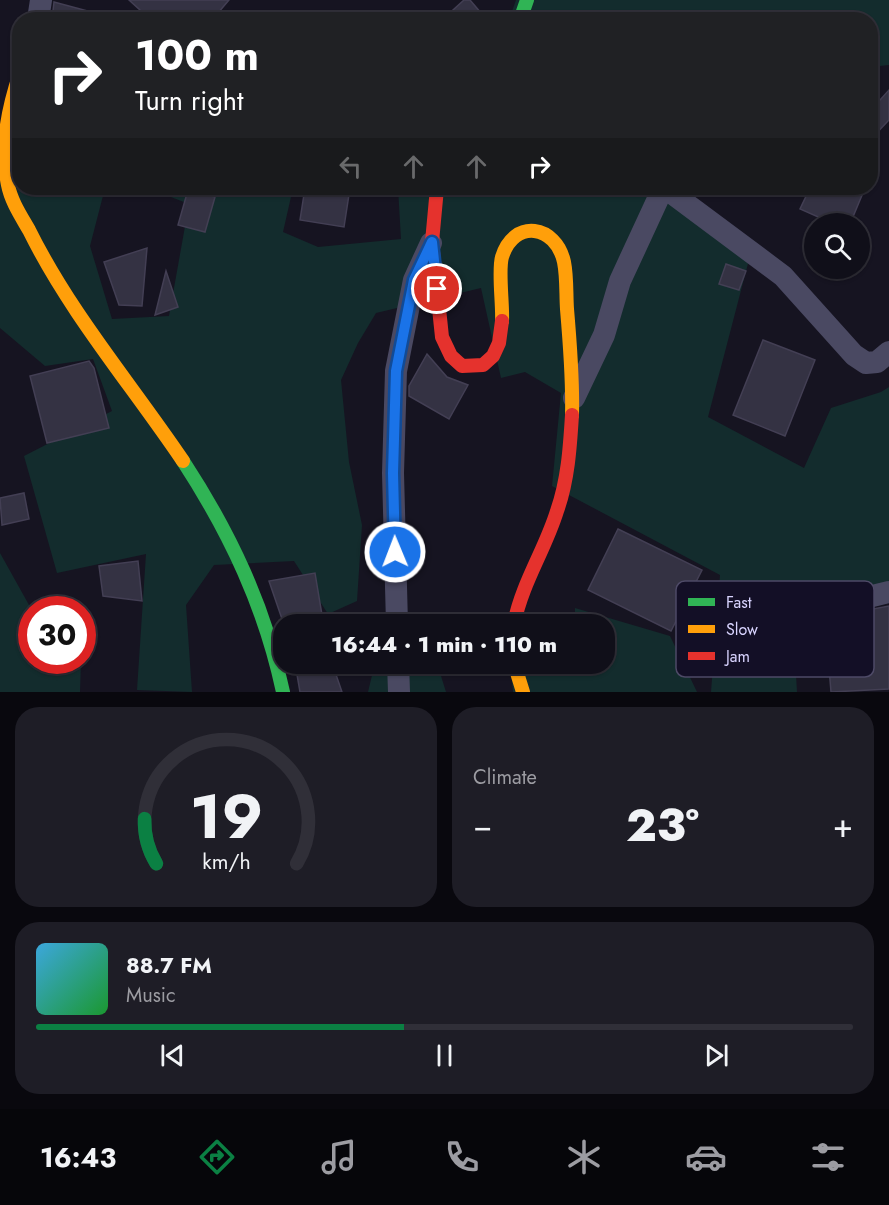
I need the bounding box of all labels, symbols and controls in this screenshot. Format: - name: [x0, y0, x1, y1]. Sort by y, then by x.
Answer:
- text: 100 m: [135, 25, 259, 86]
- icon: right: [36, 36, 114, 114]
- text: Turn right: [135, 81, 243, 120]
- icon: left: [334, 150, 367, 183]
- icon: ahead: [397, 150, 430, 183]
- icon: ahead: [460, 150, 493, 183]
- icon: right: [523, 150, 556, 183]
- map controls: [804, 213, 870, 279]
- button: search: [804, 213, 870, 279]
- pin: [411, 263, 462, 314]
- icon: arrive: [420, 272, 453, 305]
- position arrow: [363, 520, 427, 584]
- legend: [676, 581, 874, 677]
- text: Fast: [726, 591, 752, 614]
- speed limit sign: 30: [18, 596, 96, 674]
- text: Slow: [726, 618, 758, 641]
- text: 16:44 · 1 min · 110 m: [331, 628, 557, 660]
- text: Jam: [724, 645, 750, 668]
- text: Climate: [473, 763, 537, 792]
- text: 19: [189, 771, 263, 861]
- text: 23°: [626, 793, 699, 858]
- text: −: [473, 802, 492, 849]
- text: +: [833, 802, 853, 849]
- text: km/h: [202, 846, 250, 877]
- text: 88.7 FM: [126, 949, 212, 981]
- text: Music: [126, 981, 176, 1010]
- icon: previous: [156, 1039, 189, 1072]
- icon: pause: [428, 1039, 461, 1072]
- icon: next: [700, 1039, 733, 1072]
- icon: directions: [196, 1136, 238, 1178]
- icon: music: [318, 1136, 360, 1178]
- icon: phone: [441, 1136, 483, 1178]
- icon: climate: [563, 1136, 605, 1178]
- icon: car: [685, 1136, 727, 1178]
- icon: filters: [807, 1136, 849, 1178]
- text: 16:43: [40, 1138, 116, 1177]

